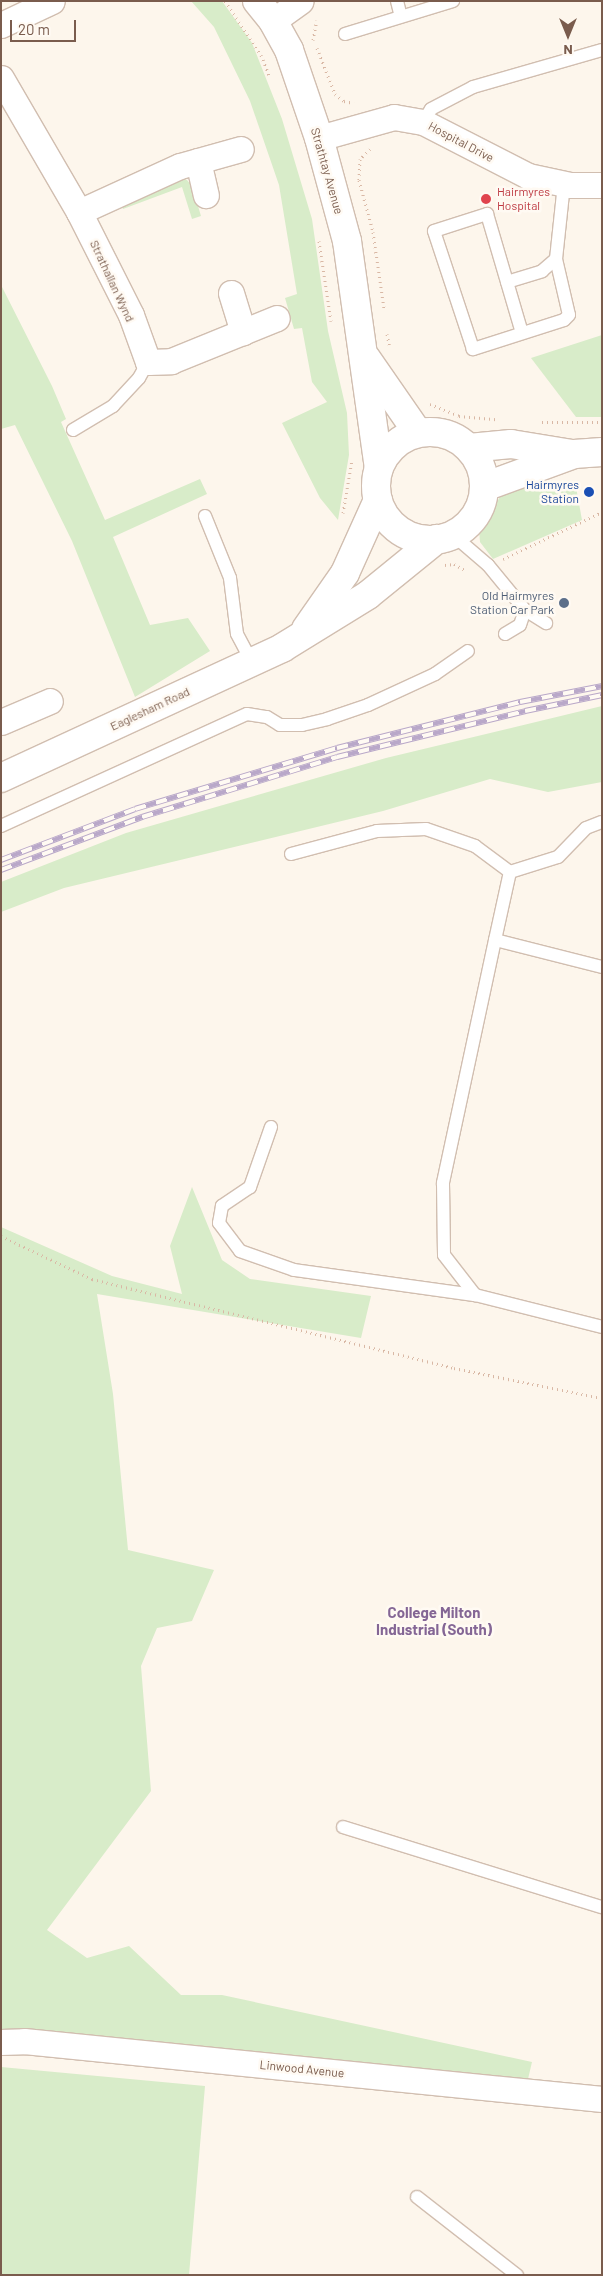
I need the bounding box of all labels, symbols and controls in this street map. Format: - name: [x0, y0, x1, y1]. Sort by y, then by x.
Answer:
- scale bar: [12, 10, 79, 42]
- north arrow: [543, 10, 593, 60]
- text: 20 m: [18, 20, 50, 38]
- text: N: [563, 42, 573, 59]
- street label: Hospital Drive: [426, 119, 496, 165]
- street label: Strathtay Avenue: [308, 126, 346, 216]
- place label: Hairmyres Hospital: [497, 185, 550, 213]
- marker: Hairmyres Hospital: [479, 192, 493, 206]
- street label: Strathallan Wynd: [87, 238, 137, 324]
- place label: Hairmyres Station: [526, 478, 579, 506]
- marker: Hairmyres Station: [583, 486, 595, 498]
- place label: Old Hairmyres Station Car Park: [470, 589, 554, 617]
- marker: Old Hairmyres Station Car Park: [558, 597, 570, 609]
- street label: Eaglesham Road: [108, 684, 192, 734]
- district label: College Milton Industrial (South): [376, 1603, 492, 1638]
- street label: Linwood Avenue: [259, 2057, 345, 2081]

